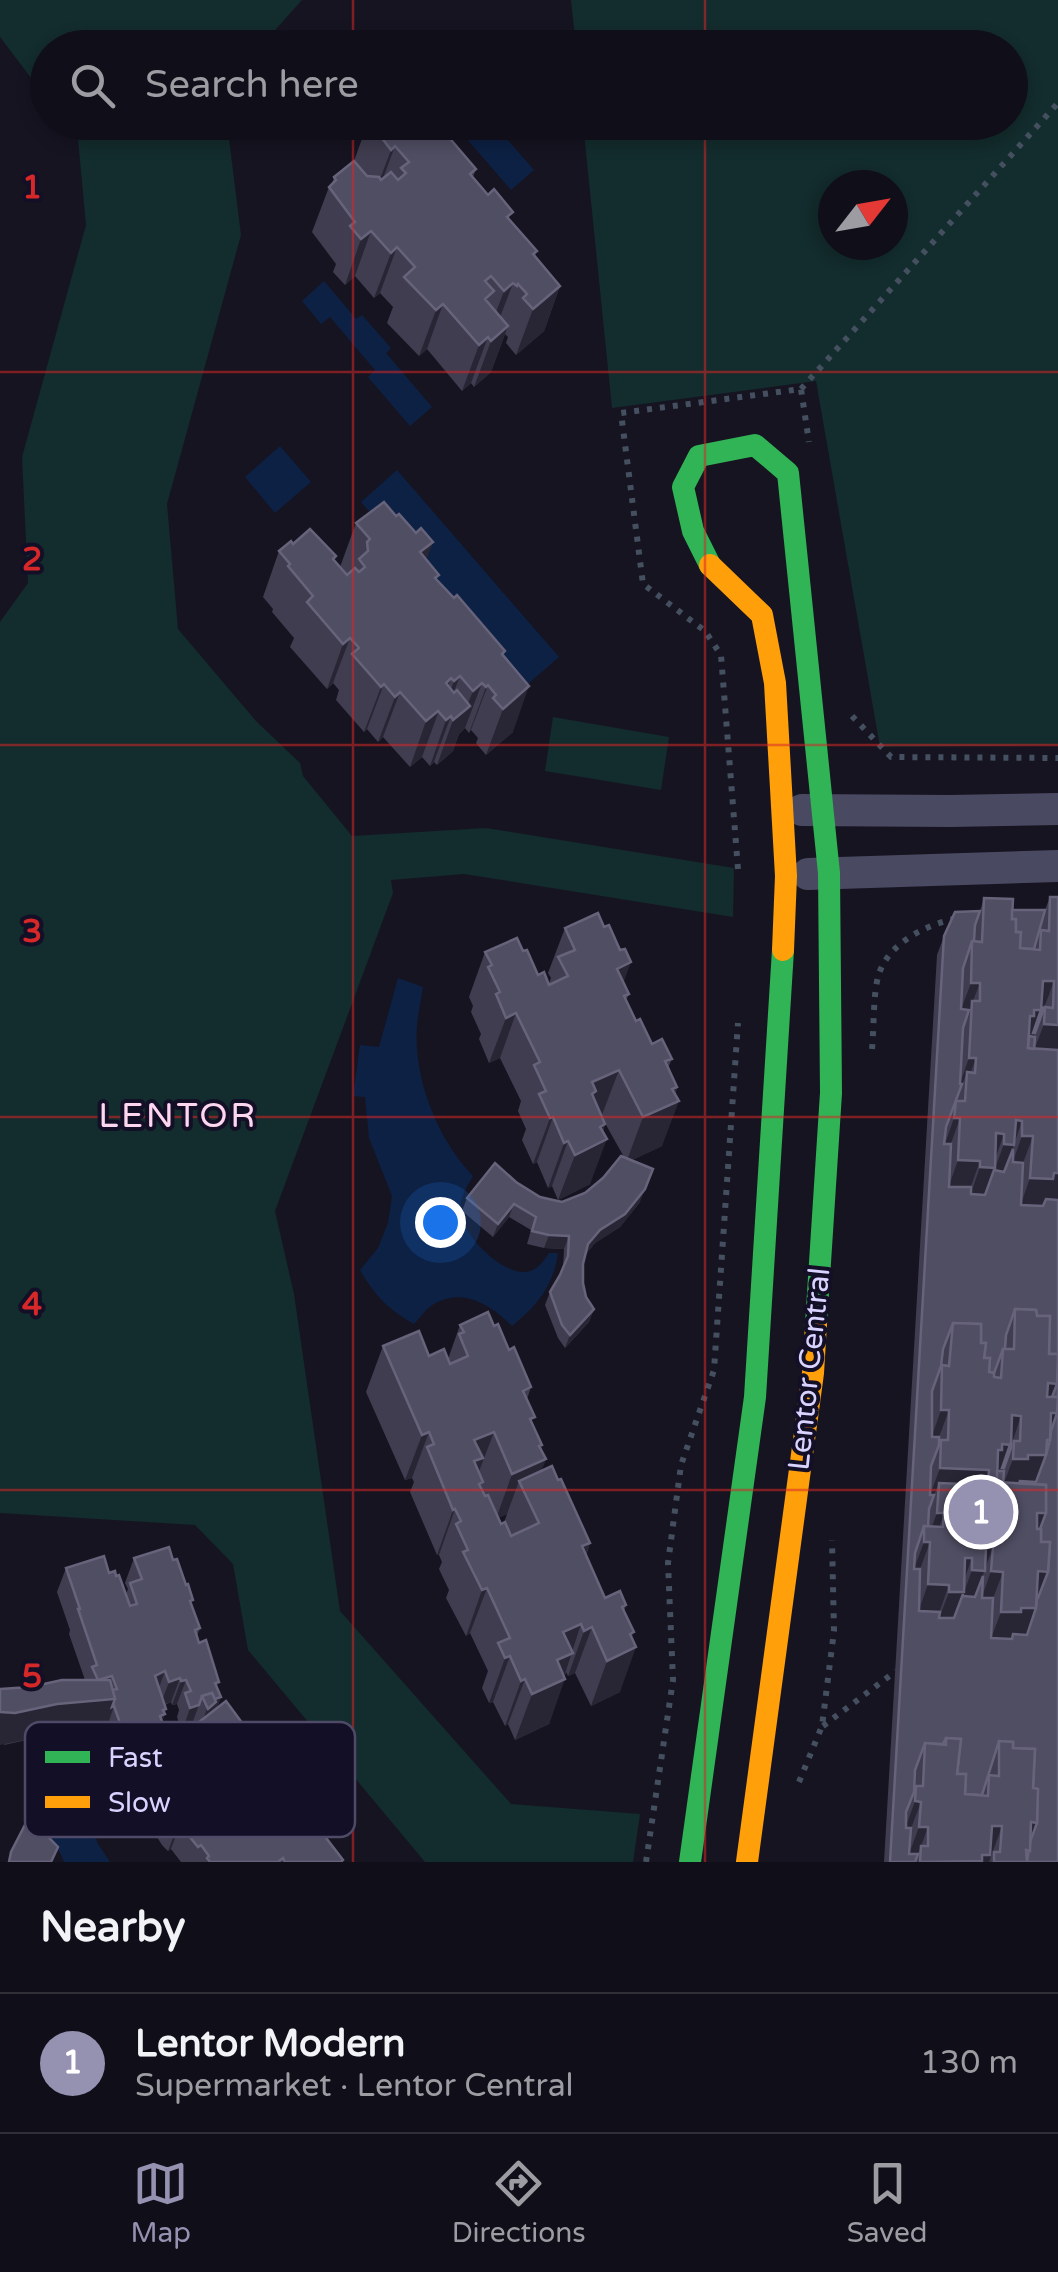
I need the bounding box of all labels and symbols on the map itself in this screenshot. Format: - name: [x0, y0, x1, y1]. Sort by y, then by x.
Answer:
- text: 1: [22, 169, 42, 207]
- north arrow: [818, 170, 908, 260]
- text: 2: [22, 541, 42, 579]
- text: 3: [22, 913, 42, 951]
- district label: LENTOR: [98, 1095, 258, 1137]
- your location: [415, 1197, 466, 1248]
- street label: Lentor Central: [780, 1266, 839, 1472]
- text: 4: [22, 1286, 42, 1324]
- pin: 1: [948, 1474, 1014, 1550]
- text: 5: [22, 1658, 42, 1696]
- legend: [25, 1722, 355, 1837]
- text: Fast: [108, 1741, 163, 1775]
- text: Slow: [108, 1786, 171, 1820]

